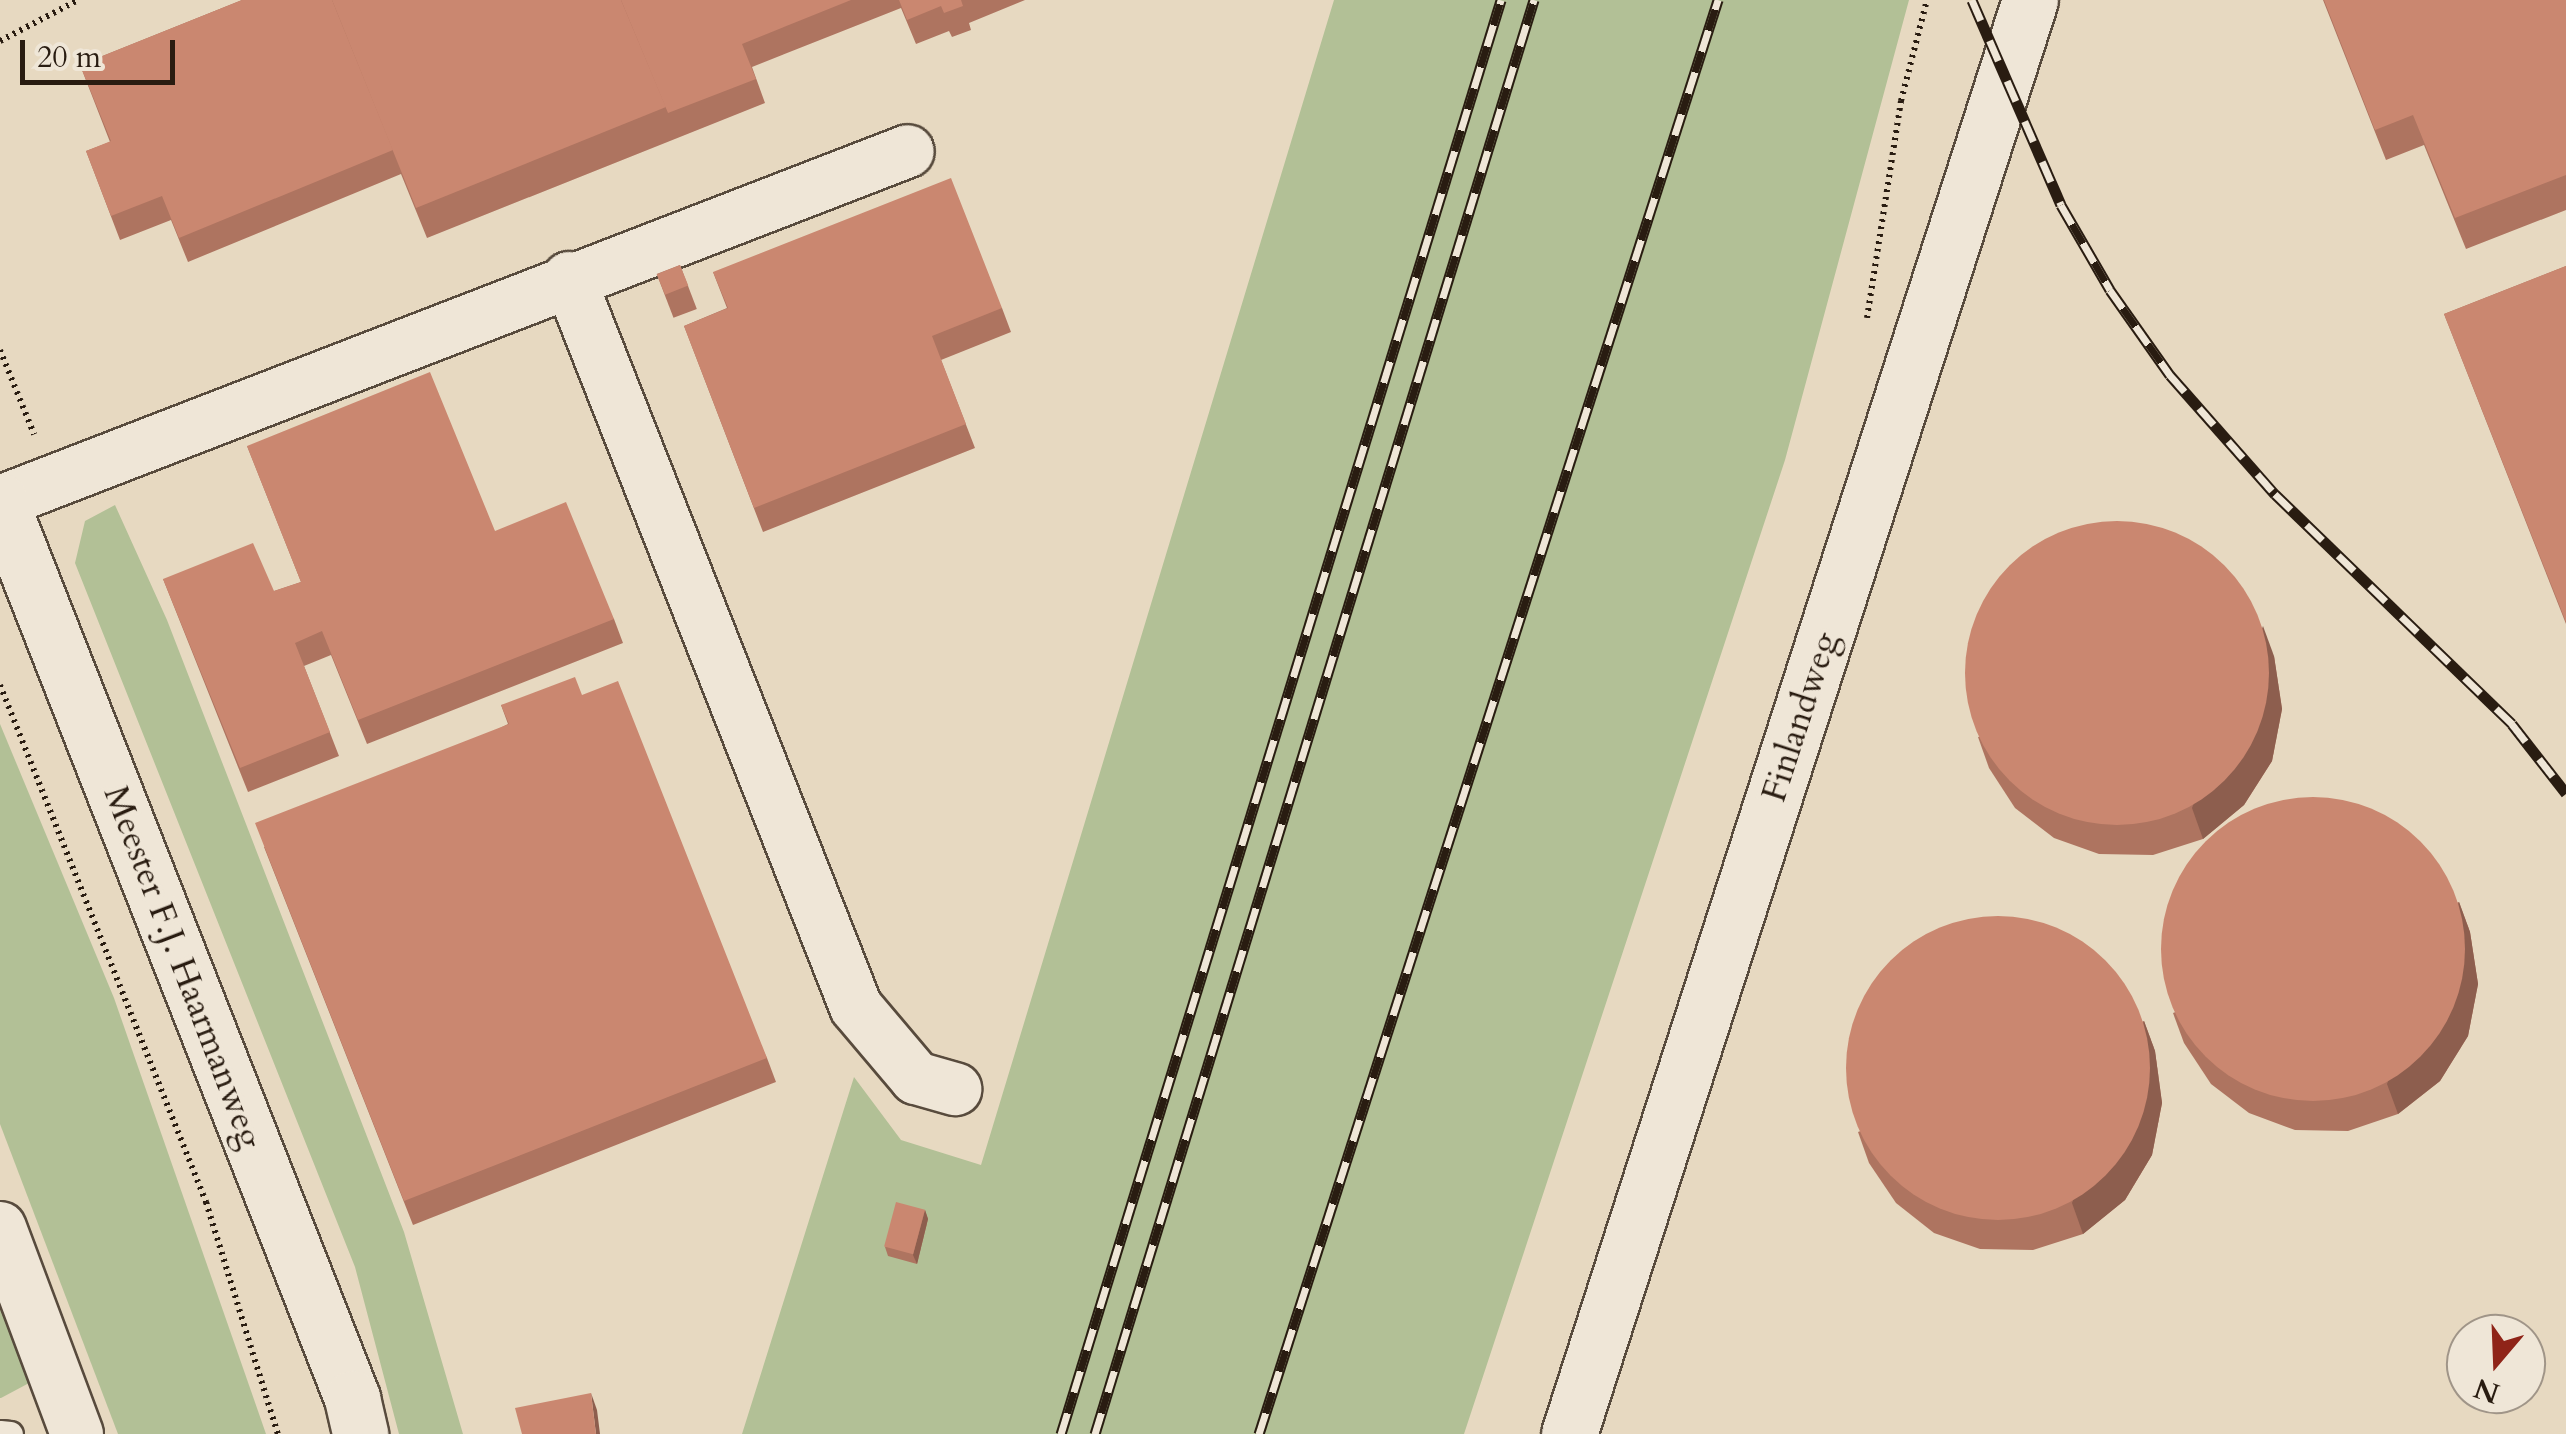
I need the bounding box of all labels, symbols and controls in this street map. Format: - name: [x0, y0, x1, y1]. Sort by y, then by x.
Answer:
- scale bar: [25, 20, 180, 82]
- text: 20 m: [37, 37, 101, 78]
- street label: Finlandweg: [1753, 627, 1847, 807]
- street label: Meester F.J. Haarmanweg: [94, 780, 272, 1154]
- north arrow: [2446, 1314, 2546, 1414]
- text: N: [2469, 1369, 2505, 1412]

